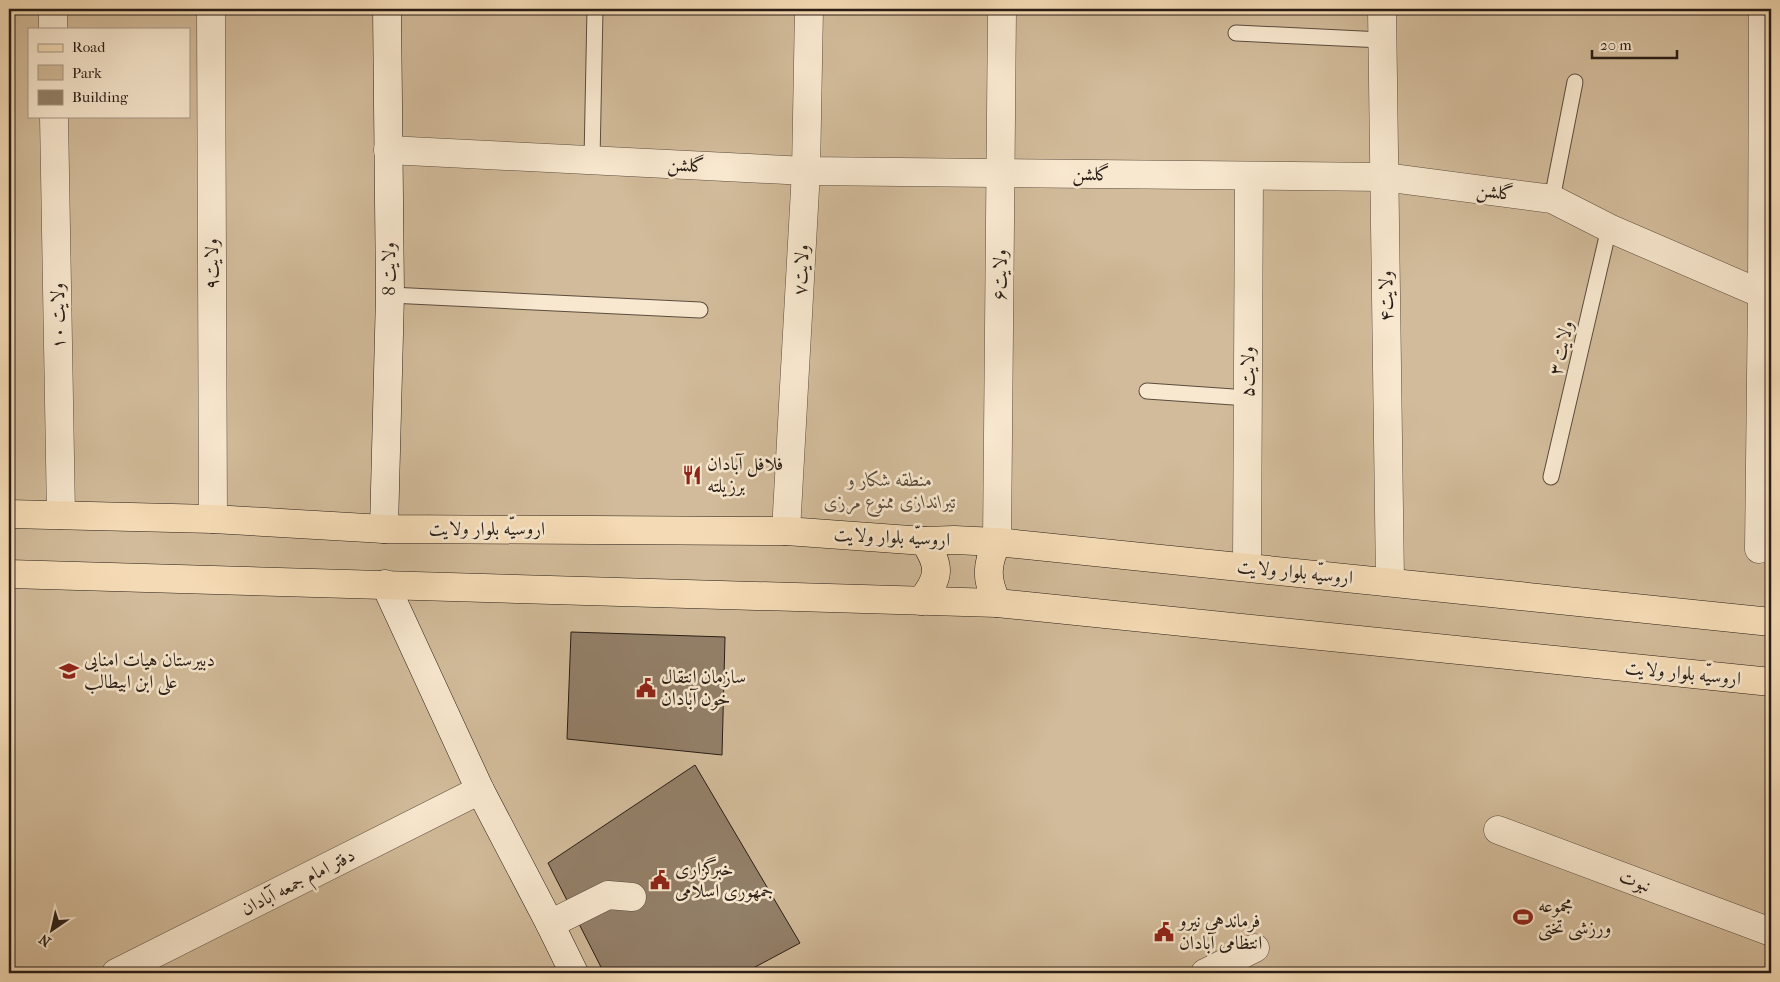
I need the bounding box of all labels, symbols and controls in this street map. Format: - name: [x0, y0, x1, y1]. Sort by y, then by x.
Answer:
- legend: [28, 28, 190, 118]
- scale bar: [1592, 28, 1678, 60]
- text: 20 m: [1600, 36, 1632, 54]
- text: Road: [72, 38, 106, 56]
- text: Park: [72, 64, 102, 82]
- text: Building: [72, 88, 129, 106]
- street label: گلشن: [667, 152, 705, 179]
- street label: گلشن: [1072, 162, 1110, 187]
- street label: گلشن: [1475, 178, 1515, 207]
- street label: ولایت۹: [201, 238, 223, 290]
- street label: ولایت 8: [378, 242, 400, 296]
- street label: ولایت۷: [789, 244, 813, 296]
- street label: ولایت۶: [989, 249, 1011, 301]
- street label: ولایت۴: [1375, 270, 1397, 322]
- street label: ولایت ۱۰: [46, 283, 70, 349]
- street label: ولایت ۳: [1544, 319, 1578, 377]
- street label: ولایت۵: [1237, 346, 1259, 398]
- place label: فلافل آبادان برزیلته: [707, 453, 783, 498]
- restaurant icon: فلافل آبادان برزیلته: [681, 464, 703, 486]
- park label: منطقه شکار و تیراندازی ممنوع مرزی: [824, 469, 956, 517]
- street label: اروسیّه بلوار ولایت: [429, 516, 545, 540]
- street label: اروسیّه بلوار ولایت: [833, 521, 951, 551]
- street label: اروسیّه بلوار ولایت: [1236, 553, 1354, 589]
- place label: دبیرستان هیات امنایی علی ابن ابیطالب: [84, 649, 215, 696]
- street label: اروسیّه بلوار ولایت: [1624, 654, 1742, 690]
- school or university icon: دبیرستان هیات امنایی علی ابن ابیطالب: [58, 660, 80, 682]
- place label: سازمان انتقال خون آبادان: [661, 666, 746, 711]
- public building icon: سازمان انتقال خون آبادان: [635, 677, 657, 699]
- street label: دفتر امام جمعه آبادان: [237, 844, 361, 925]
- place label: خبرگزاری جمهوری اسلامی: [675, 856, 773, 903]
- street label: نبوت: [1616, 865, 1654, 898]
- public building icon: خبرگزاری جمهوری اسلامی: [649, 869, 671, 891]
- place label: مجموعه ورزشی تختی: [1538, 895, 1611, 941]
- north arrow: [28, 904, 78, 954]
- sports icon: مجموعه ورزشی تختی: [1512, 906, 1534, 928]
- place label: فرماندهی نیرو انتظامی آبادان: [1177, 910, 1262, 954]
- public building icon: فرماندهی نیرو انتظامی آبادان: [1153, 921, 1175, 943]
- text: N: [36, 930, 54, 950]

